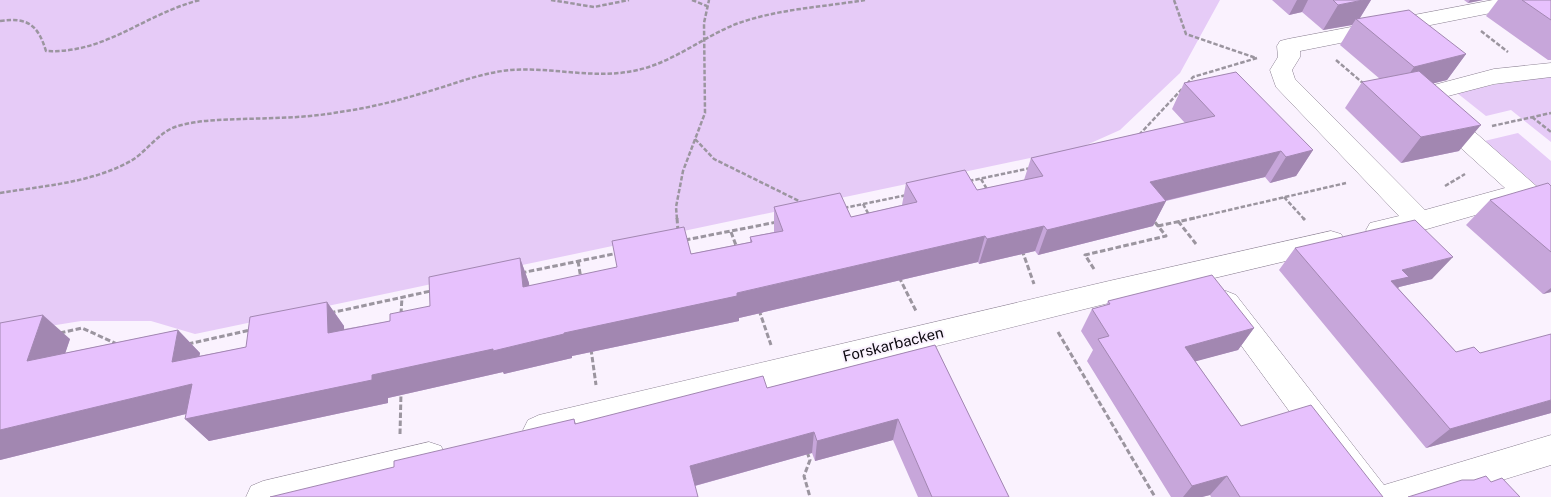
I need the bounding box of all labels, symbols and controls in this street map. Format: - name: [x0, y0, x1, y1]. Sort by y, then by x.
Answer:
- street label: Forskarbacken: [841, 323, 945, 365]

